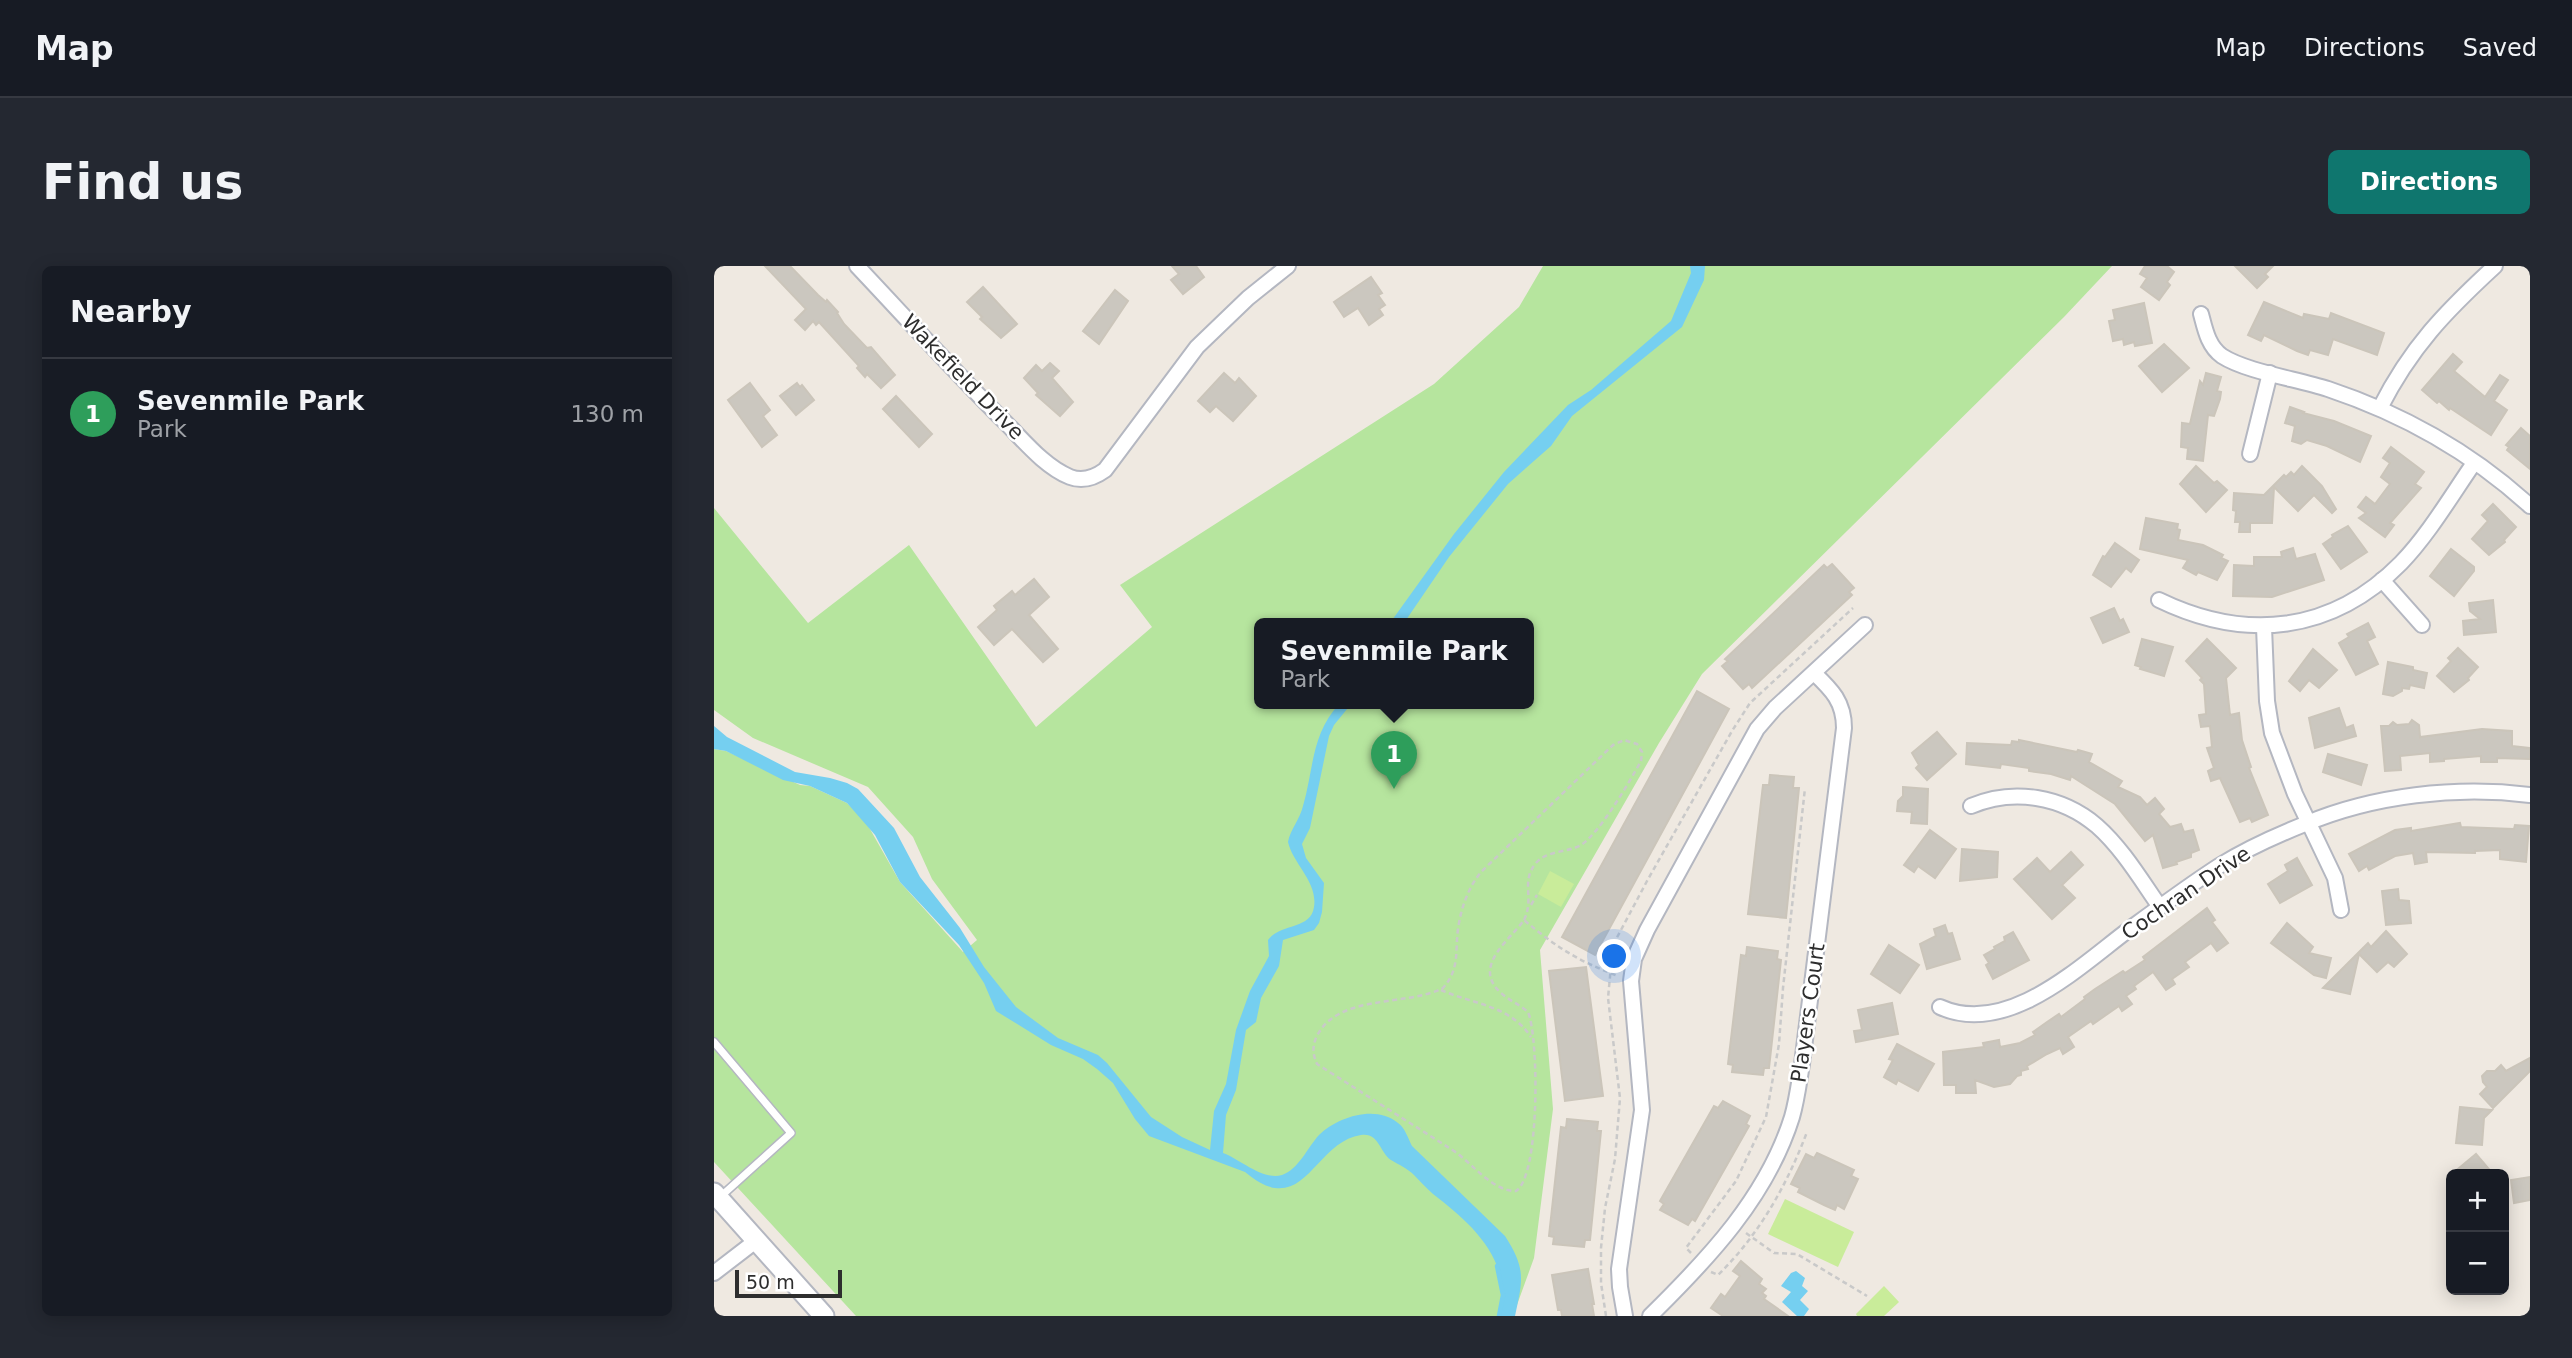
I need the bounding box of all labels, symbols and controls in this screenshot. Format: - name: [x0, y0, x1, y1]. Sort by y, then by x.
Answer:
- text: Map: [35, 29, 114, 68]
- text: Map: [2215, 34, 2266, 62]
- text: Directions: [2304, 34, 2425, 62]
- text: Saved: [2463, 34, 2537, 62]
- button: Directions: [2328, 150, 2530, 214]
- text: Find us: [42, 154, 243, 211]
- text: Nearby: [70, 294, 192, 329]
- street label: Wakefield Drive: [897, 309, 1029, 445]
- text: Sevenmile Park: [137, 386, 364, 416]
- text: 1: [85, 401, 101, 427]
- text: 130 m: [570, 401, 644, 427]
- text: Park: [137, 416, 187, 442]
- popup: [1254, 618, 1534, 709]
- text: Sevenmile Park: [1280, 636, 1508, 666]
- text: Park: [1280, 666, 1330, 692]
- pin: 1: [1371, 731, 1417, 789]
- street label: Cochran Drive: [2117, 841, 2255, 945]
- your location: [1597, 939, 1631, 973]
- street label: Players Court: [1786, 942, 1830, 1084]
- map controls: [2446, 1169, 2509, 1295]
- button: +: [2446, 1169, 2509, 1232]
- button: −: [2446, 1232, 2509, 1295]
- scale bar: [735, 1267, 842, 1299]
- text: 50 m: [746, 1271, 795, 1293]

